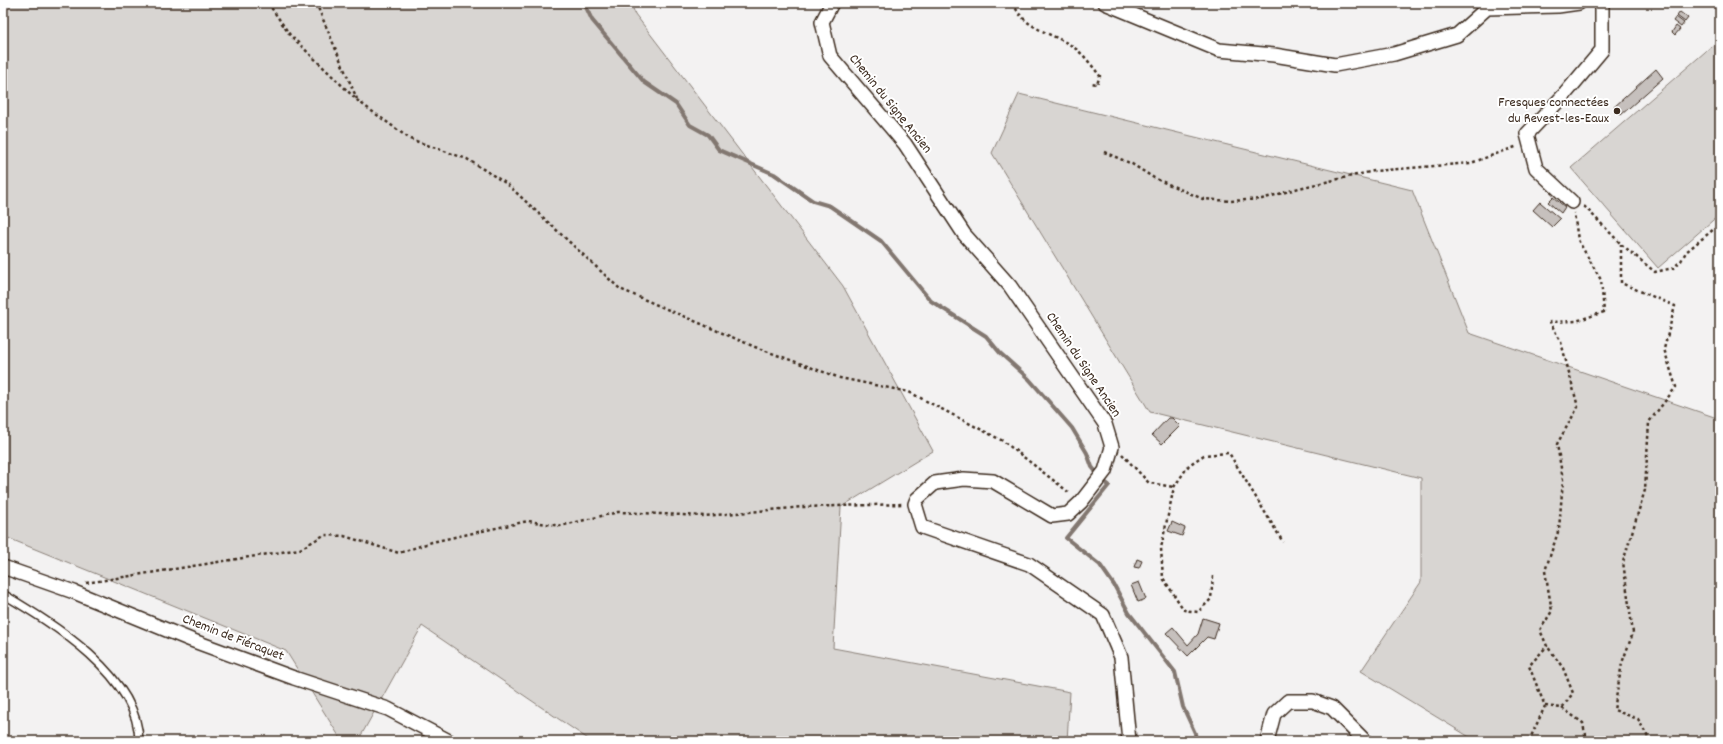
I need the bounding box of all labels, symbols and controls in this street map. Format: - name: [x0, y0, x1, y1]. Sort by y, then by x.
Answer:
- street label: Chemin du Signe Ancien: [844, 50, 936, 158]
- place label: Fresques connectées du Revest-les-Eaux: [1498, 93, 1609, 129]
- marker: Fresques connectées du Revest-les-Eaux: [1612, 106, 1622, 116]
- street label: Chemin du Signe Ancien: [1040, 309, 1126, 421]
- street label: Chemin de Fiéraquet: [179, 609, 287, 667]

